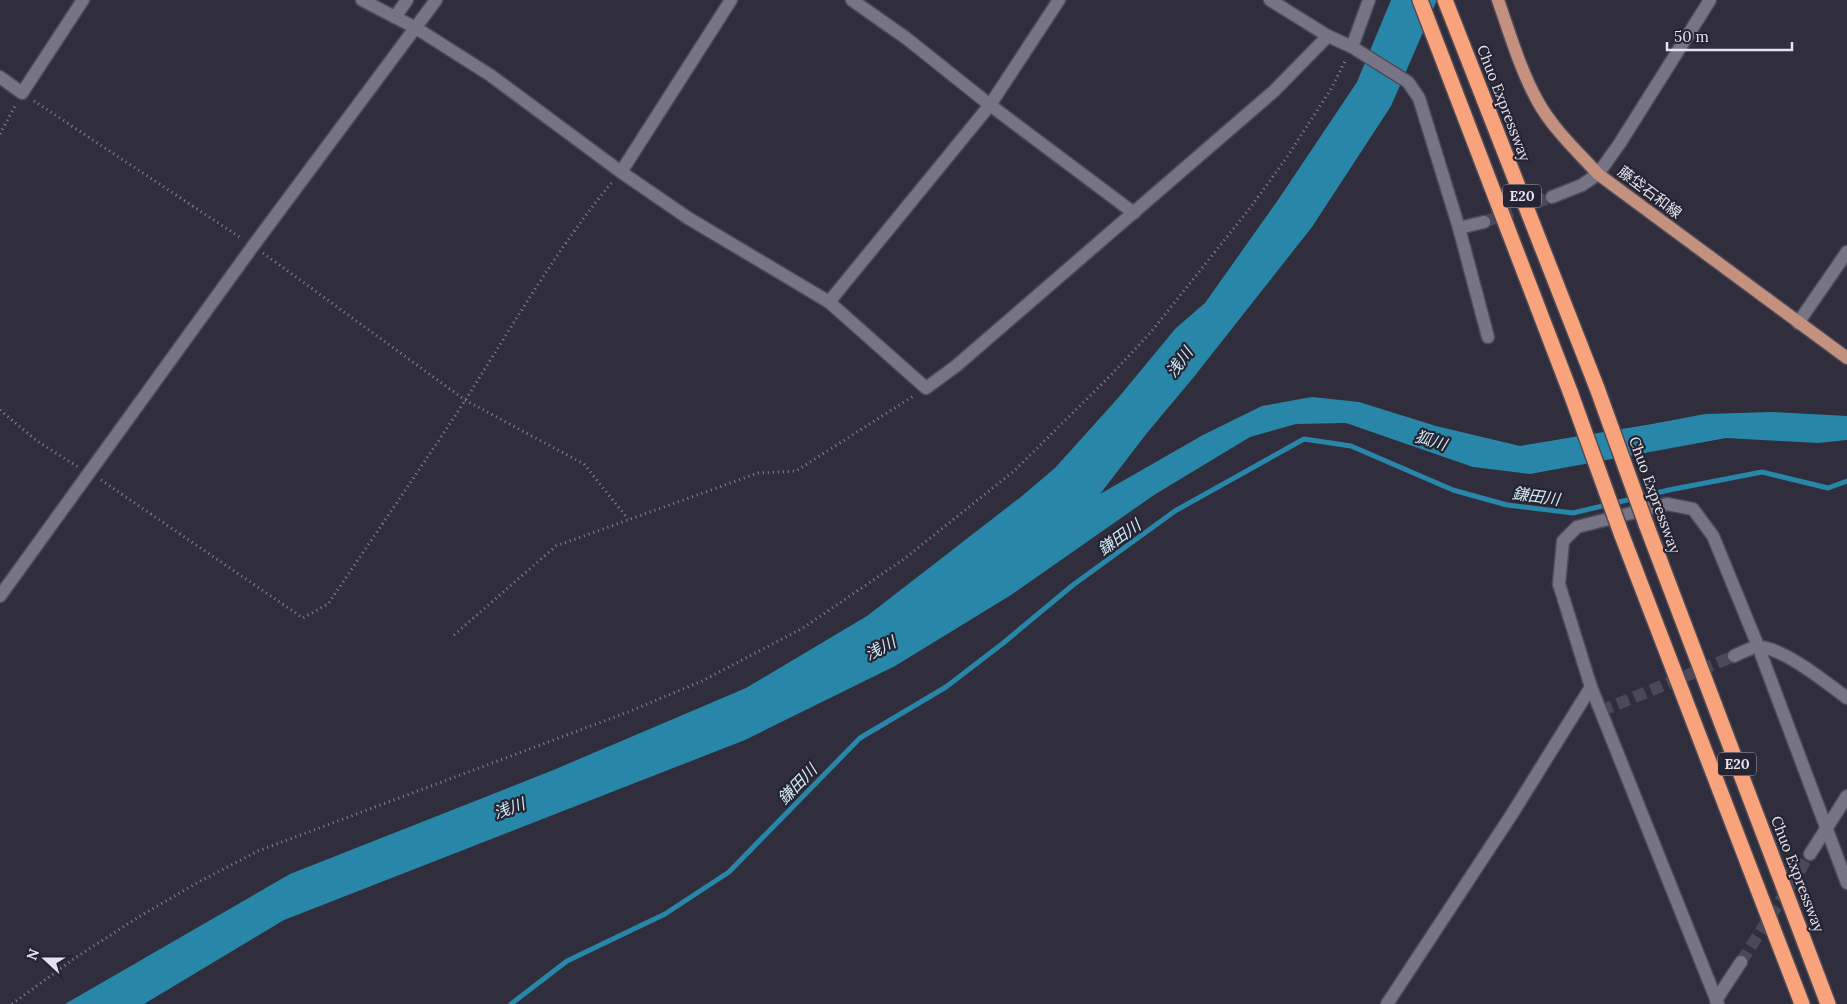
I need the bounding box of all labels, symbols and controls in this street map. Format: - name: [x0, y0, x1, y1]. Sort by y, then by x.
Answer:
- scale bar: [1667, 20, 1792, 52]
- text: 50 m: [1674, 27, 1709, 46]
- street label: Chuo Expressway: [1473, 42, 1535, 164]
- street label: 藤垈石和線: [1614, 162, 1686, 222]
- road number: E20: [1503, 185, 1541, 208]
- water label: 浅川: [1161, 342, 1198, 381]
- water label: 狐川: [1413, 426, 1451, 455]
- street label: Chuo Expressway: [1625, 434, 1685, 556]
- water label: 鎌田川: [1511, 483, 1563, 510]
- water label: 鎌田川: [1094, 514, 1146, 559]
- water label: 浅川: [861, 631, 901, 664]
- road number: E20: [1718, 752, 1756, 776]
- water label: 鎌田川: [773, 758, 822, 808]
- water label: 浅川: [491, 792, 529, 823]
- street label: Chuo Expressway: [1767, 813, 1829, 935]
- north arrow: [20, 934, 70, 984]
- text: N: [23, 946, 43, 963]

